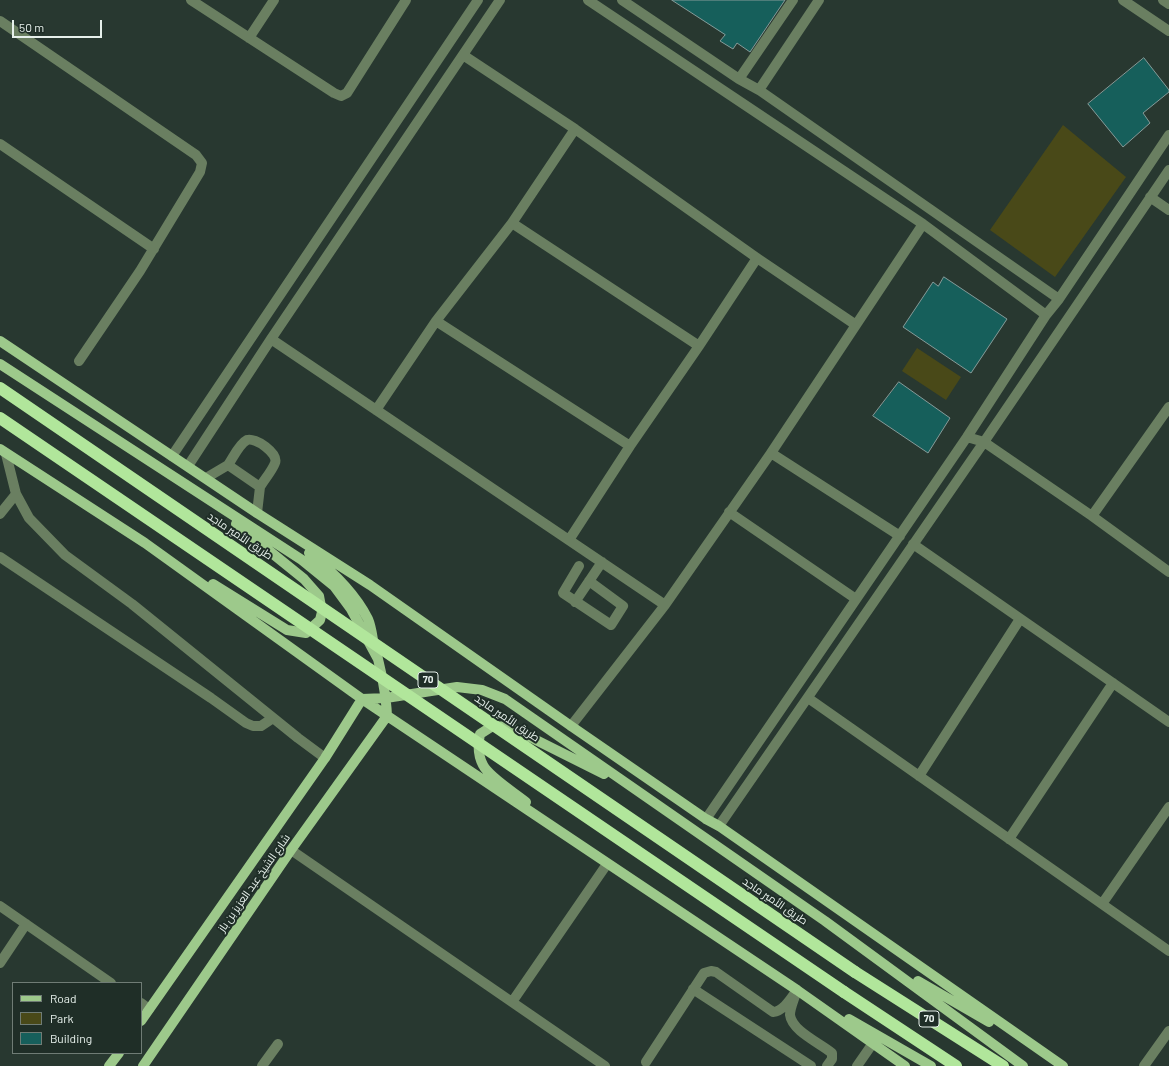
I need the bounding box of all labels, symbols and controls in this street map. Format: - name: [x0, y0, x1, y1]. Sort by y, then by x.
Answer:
- scale bar: [14, 12, 104, 38]
- text: 50 m: [19, 20, 44, 34]
- street label: طريق الأمير ماجد: [205, 509, 275, 563]
- road number: 70: [418, 672, 438, 688]
- street label: طريق الأمير ماجد: [472, 691, 542, 745]
- street label: شارع الشيخ عبد العزيز بن باز: [215, 831, 293, 935]
- street label: طريق الأمير ماجد: [740, 874, 810, 928]
- legend: [12, 982, 142, 1054]
- text: Road: [50, 991, 77, 1005]
- text: Park: [50, 1011, 74, 1025]
- road number: 70: [919, 1011, 939, 1027]
- text: Building: [50, 1031, 92, 1045]

